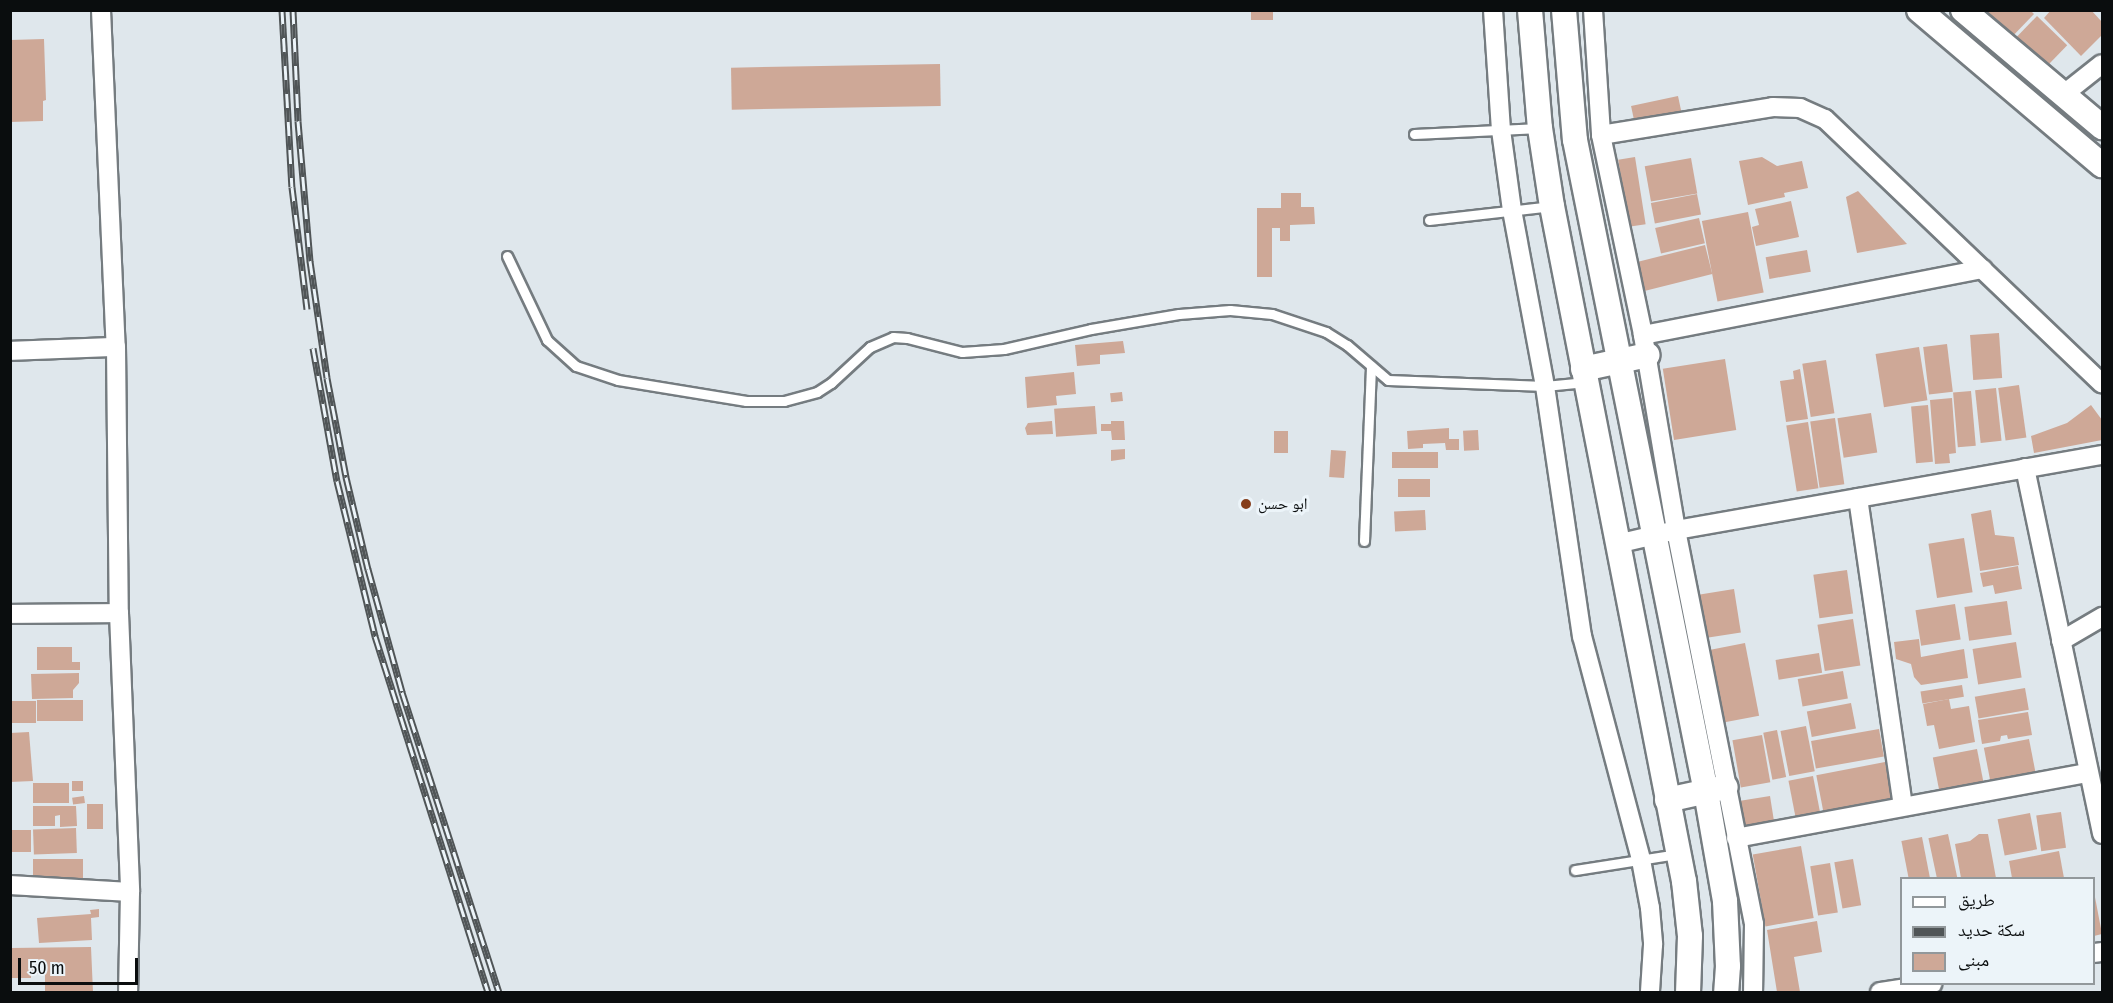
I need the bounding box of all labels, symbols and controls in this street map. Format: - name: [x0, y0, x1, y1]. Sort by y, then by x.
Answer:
- place label: ابو حسن: [1258, 494, 1308, 514]
- marker: ابو حسن: [1239, 497, 1253, 511]
- legend: [1900, 877, 2095, 985]
- text: طريق: [1958, 889, 1995, 911]
- text: سكة حديد: [1958, 919, 2025, 941]
- scale bar: [21, 946, 141, 984]
- text: مبنى: [1958, 949, 1989, 971]
- text: 50 m: [29, 957, 65, 979]

